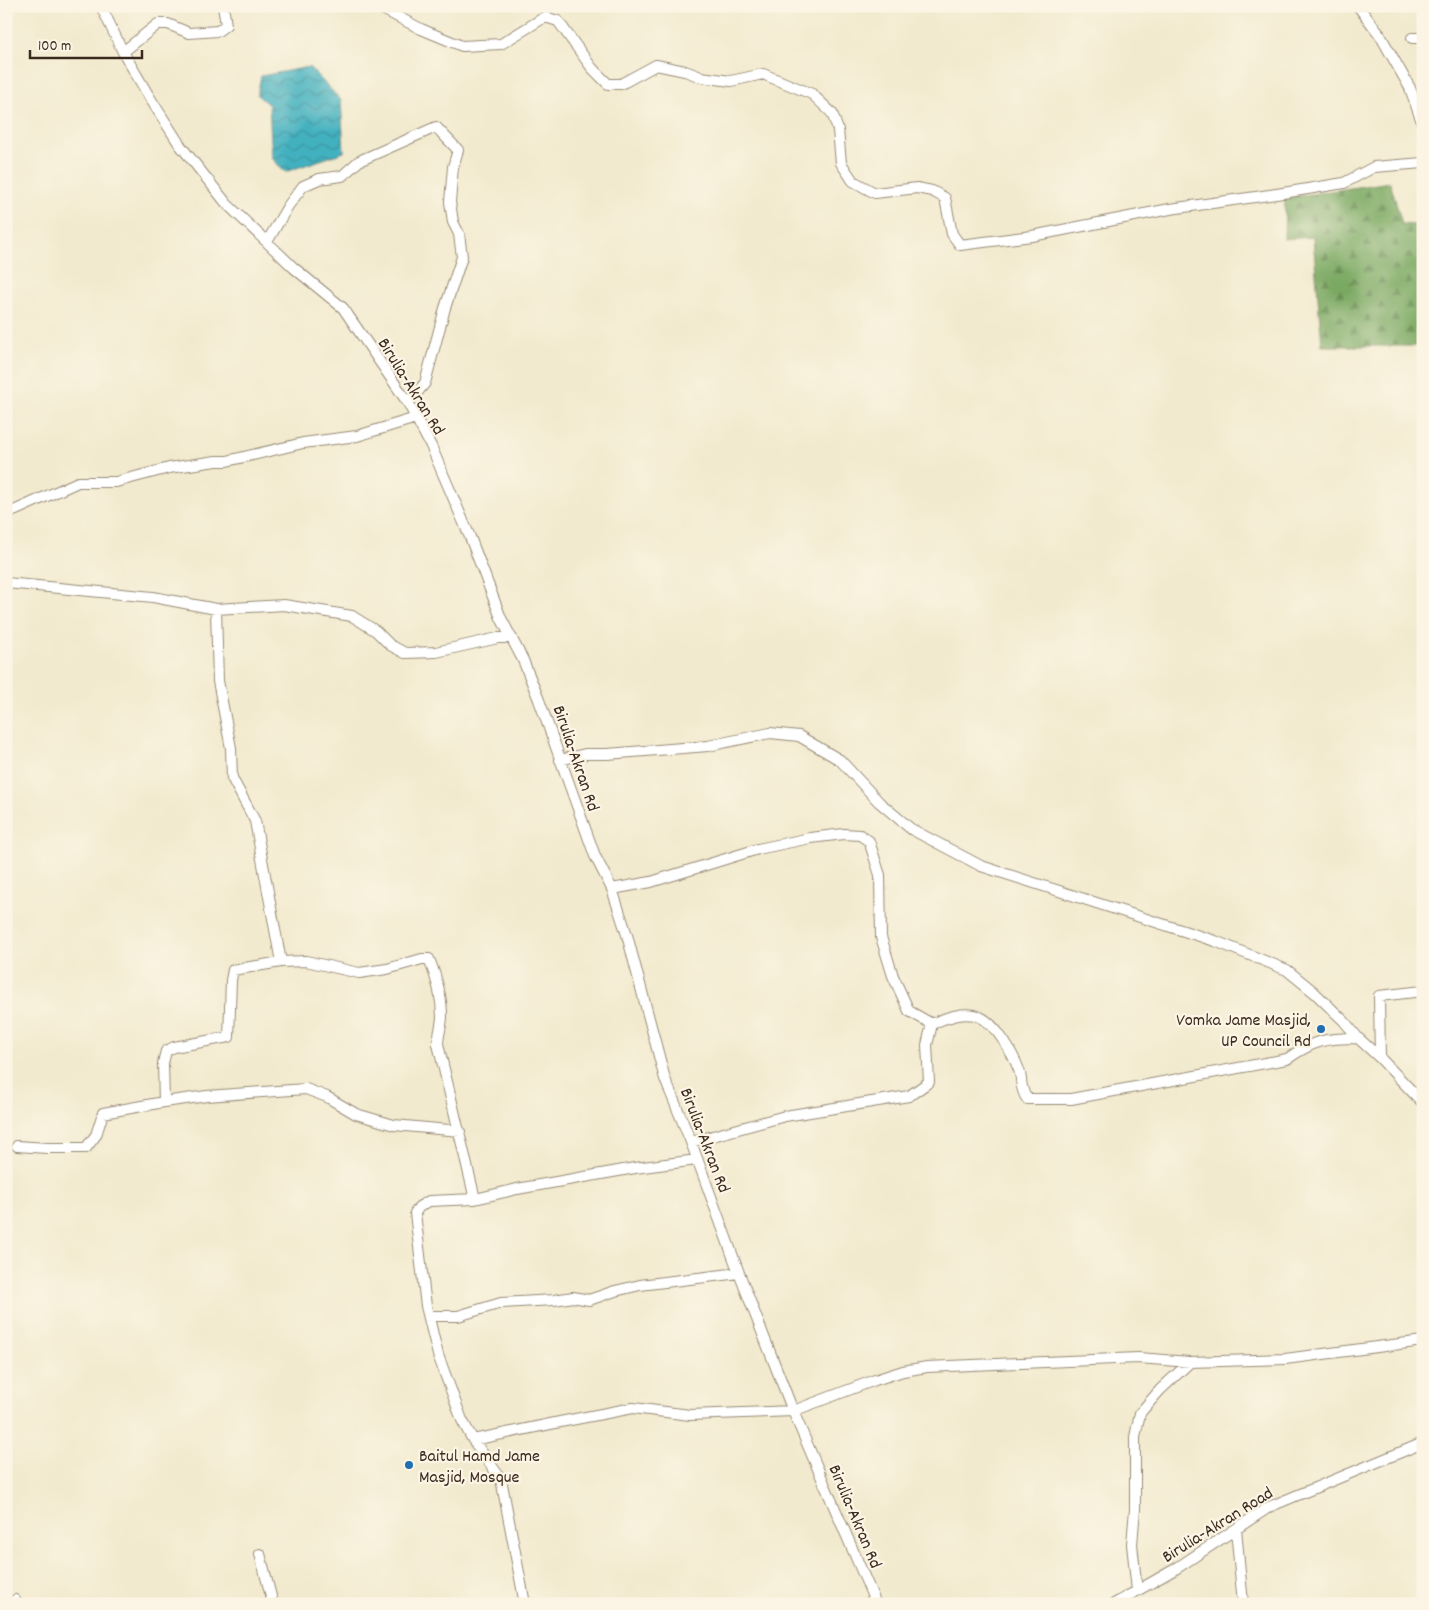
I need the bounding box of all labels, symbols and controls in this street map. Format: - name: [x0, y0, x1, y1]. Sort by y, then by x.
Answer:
- scale bar: [30, 28, 142, 60]
- text: 100 m: [38, 36, 71, 58]
- street label: Birulia-Akran Rd: [370, 334, 450, 441]
- street label: Birulia-Akran Rd: [545, 703, 604, 815]
- place label: Vomka Jame Masjid, UP Council Rd: [1176, 1009, 1311, 1055]
- marker: Vomka Jame Masjid, UP Council Rd: [1315, 1023, 1327, 1035]
- street label: Birulia-Akran Rd: [672, 1085, 735, 1197]
- place label: Baitul Hamd Jame Masjid, Mosque: [419, 1445, 540, 1491]
- marker: Baitul Hamd Jame Masjid, Mosque: [403, 1459, 415, 1471]
- street label: Birulia-Akran Rd: [821, 1461, 887, 1573]
- street label: Birulia-Akran Road: [1158, 1482, 1279, 1570]

